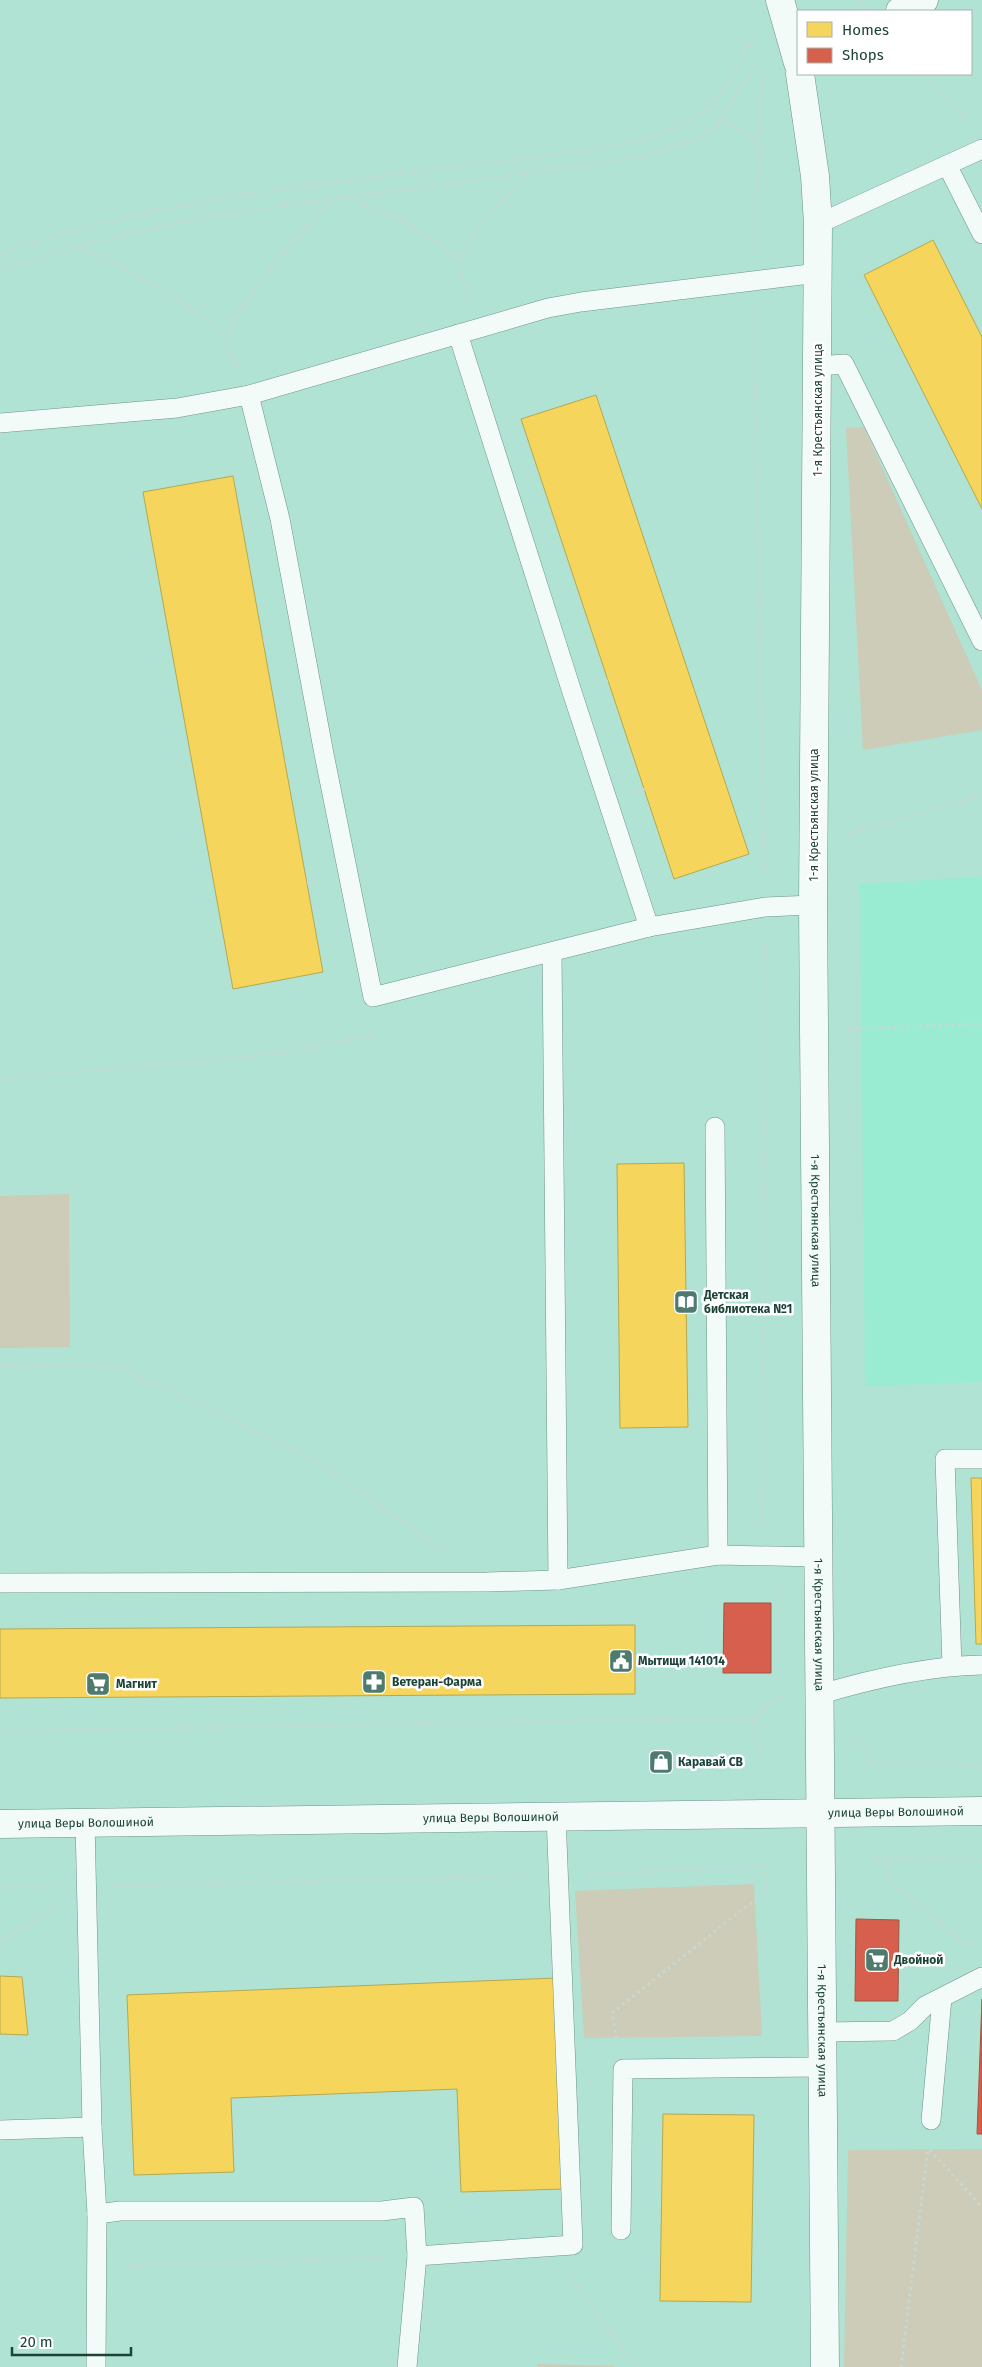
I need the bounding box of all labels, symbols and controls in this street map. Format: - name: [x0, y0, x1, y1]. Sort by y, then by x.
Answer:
- legend: [797, 10, 972, 75]
- text: Homes: [842, 21, 889, 39]
- text: Shops: [842, 46, 884, 64]
- street label: 1-я Крестьянская улица: [811, 344, 825, 476]
- street label: 1-я Крестьянская улица: [807, 749, 821, 881]
- street label: 1-я Крестьянская улица: [808, 1154, 823, 1287]
- place label: Детская библиотека №1: [703, 1288, 792, 1316]
- library icon: Детская библиотека №1: [673, 1289, 699, 1315]
- street label: 1-я Крестьянская улица: [811, 1558, 826, 1691]
- public building icon: Мытищи 141014: [608, 1648, 634, 1674]
- place label: Мытищи 141014: [638, 1654, 725, 1668]
- pharmacy icon: Ветеран-Фарма: [361, 1669, 387, 1695]
- supermarket icon: Магнит: [85, 1671, 111, 1697]
- place label: Ветеран-Фарма: [392, 1675, 482, 1689]
- place label: Магнит: [116, 1677, 157, 1691]
- shop icon: Каравай СВ: [648, 1749, 674, 1775]
- place label: Каравай СВ: [678, 1755, 744, 1769]
- street label: улица Веры Волошиной: [828, 1804, 964, 1820]
- street label: улица Веры Волошиной: [423, 1810, 559, 1825]
- street label: улица Веры Волошиной: [18, 1815, 154, 1831]
- supermarket icon: Двойной: [864, 1947, 890, 1973]
- place label: Двойной: [893, 1953, 943, 1967]
- street label: 1-я Крестьянская улица: [815, 1964, 830, 2097]
- scale bar: [12, 2324, 131, 2356]
- text: 20 m: [20, 2333, 53, 2351]

